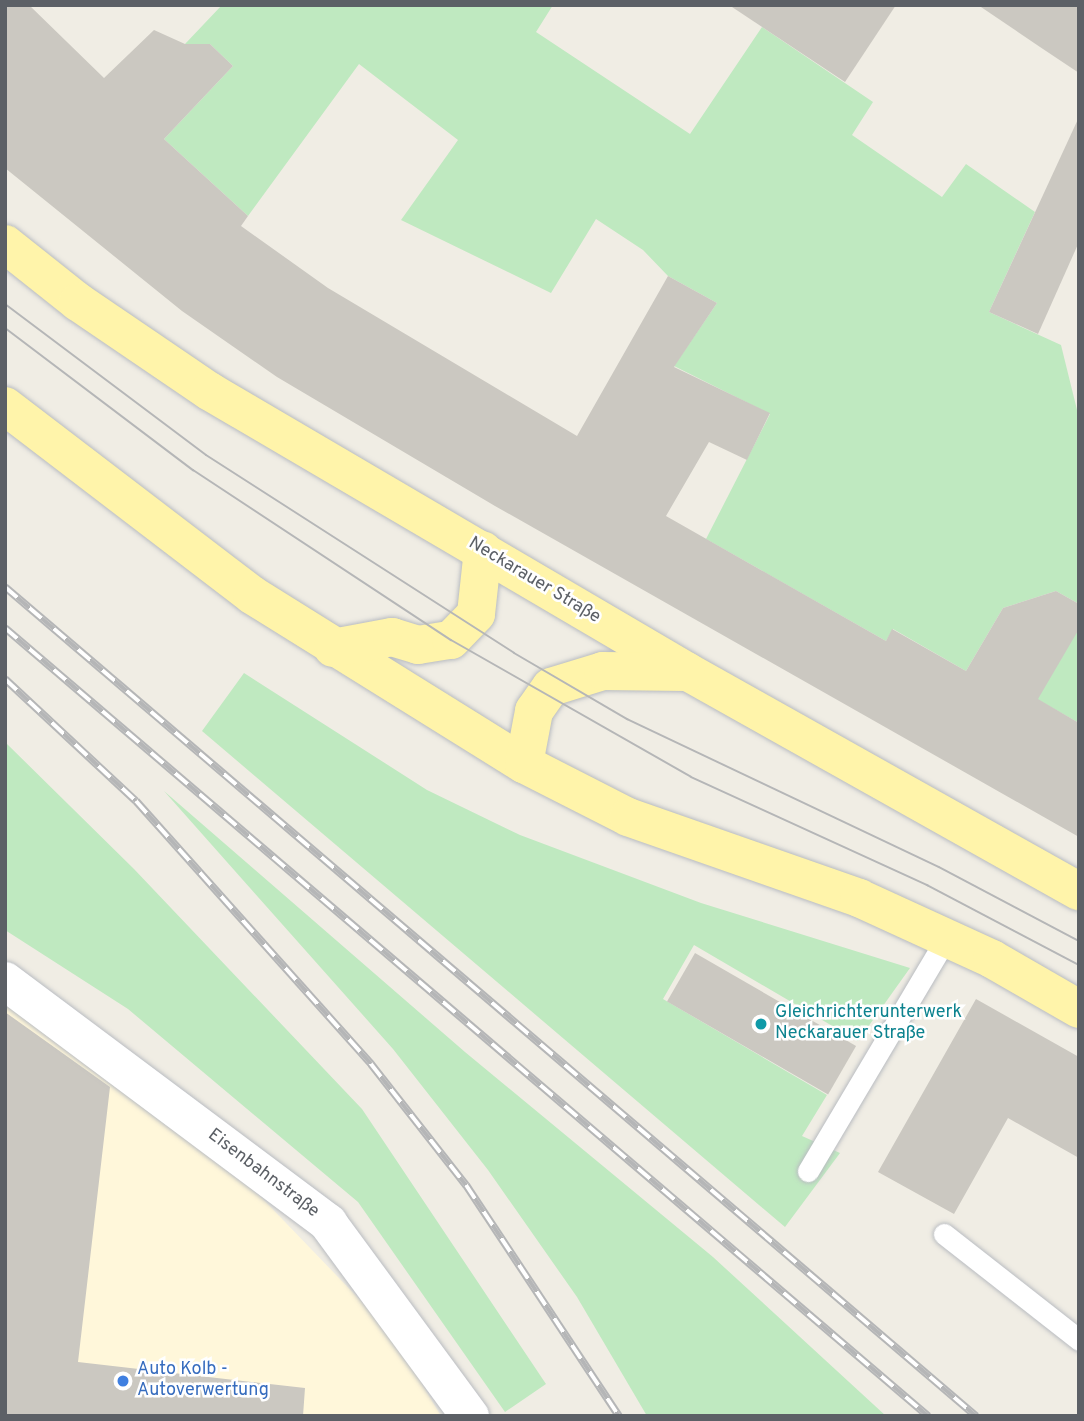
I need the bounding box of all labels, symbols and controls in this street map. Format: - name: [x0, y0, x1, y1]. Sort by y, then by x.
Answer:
- street label: Neckarauer Straße: [464, 533, 604, 629]
- place label: Gleichrichterunterwerk Neckarauer Straße: [775, 1003, 962, 1046]
- marker: Gleichrichterunterwerk Neckarauer Straße: [753, 1016, 769, 1032]
- street label: Eisenbahnstraße: [203, 1125, 323, 1223]
- place label: Auto Kolb - Autoverwertung: [137, 1360, 269, 1402]
- marker: Auto Kolb - Autoverwertung: [115, 1373, 131, 1389]

